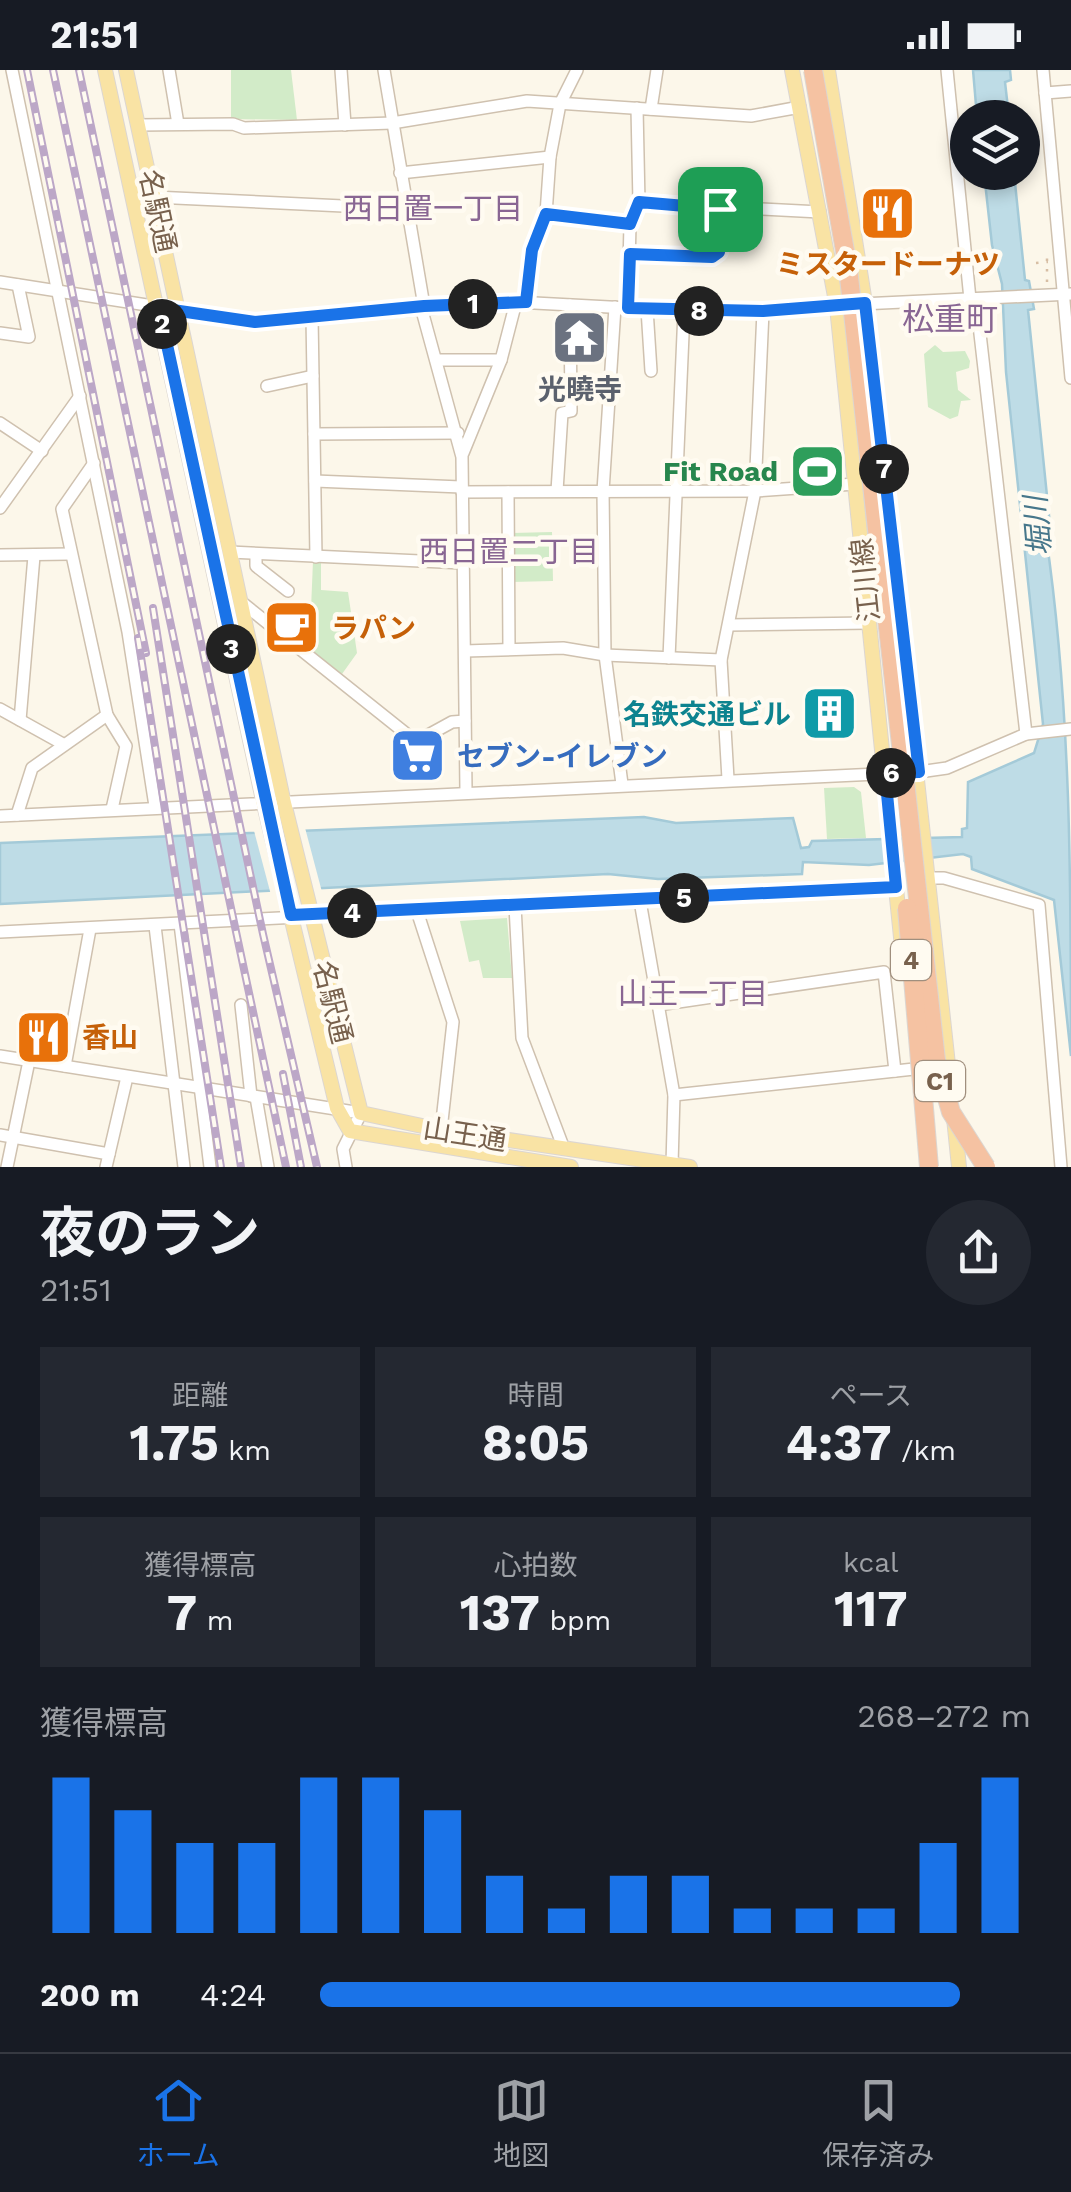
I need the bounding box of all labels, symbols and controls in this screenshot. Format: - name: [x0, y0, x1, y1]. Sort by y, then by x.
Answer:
- text: 21:51: [50, 13, 139, 57]
- map controls: [950, 100, 1040, 190]
- button: layers: [950, 100, 1040, 190]
- street label: 名駅通: [133, 167, 182, 256]
- pin: [678, 167, 763, 252]
- icon: arrive: [693, 182, 748, 237]
- restaurant icon: ミスタードーナツ: [858, 183, 918, 243]
- district label: 西日置一丁目: [343, 191, 523, 226]
- place label: ミスタードーナツ: [776, 248, 1000, 281]
- pin: 1: [448, 279, 498, 329]
- pin: 8: [674, 286, 724, 336]
- text: 1: [467, 287, 479, 320]
- text: 8: [690, 294, 708, 327]
- pin: 2: [137, 299, 187, 349]
- district label: 松重町: [902, 300, 998, 338]
- text: 2: [154, 307, 170, 340]
- temple icon: 光曉寺: [550, 308, 610, 368]
- place label: 光曉寺: [538, 373, 622, 406]
- sports icon: Fit Road: [787, 441, 847, 501]
- pin: 7: [859, 444, 909, 494]
- text: 7: [875, 452, 893, 485]
- place label: Fit Road: [663, 455, 778, 488]
- water label: 堀川: [1017, 492, 1058, 557]
- district label: 西日置二丁目: [419, 534, 599, 569]
- street label: 江川線: [845, 536, 886, 623]
- cafe icon: ラパン: [262, 598, 322, 658]
- place label: ラパン: [331, 612, 416, 645]
- pin: 3: [206, 624, 256, 674]
- text: 3: [223, 632, 239, 665]
- building icon: 名鉄交通ビル: [800, 684, 860, 744]
- place label: 名鉄交通ビル: [623, 698, 791, 731]
- supermarket icon: セブン-イレブン: [388, 726, 448, 786]
- place label: セブン-イレブン: [457, 740, 668, 773]
- pin: 6: [866, 748, 916, 798]
- text: 6: [882, 756, 900, 789]
- pin: 5: [659, 873, 709, 923]
- text: 5: [676, 881, 692, 914]
- pin: 4: [327, 888, 377, 938]
- text: 4: [343, 896, 361, 929]
- road number: 4: [891, 940, 931, 980]
- street label: 名駅通: [306, 957, 359, 1047]
- district label: 山王一丁目: [618, 976, 768, 1011]
- restaurant icon: 香山: [13, 1007, 73, 1067]
- place label: 香山: [82, 1021, 138, 1054]
- road number: C1: [915, 1061, 965, 1101]
- street label: 山王通: [421, 1112, 509, 1157]
- button: share: [926, 1200, 1031, 1305]
- text: 夜のラン: [40, 1201, 260, 1265]
- text: 21:51: [40, 1271, 112, 1309]
- text: 距離: [172, 1379, 228, 1412]
- text: 時間: [507, 1379, 564, 1412]
- text: ペース: [830, 1379, 912, 1412]
- text: 1.75: [129, 1413, 219, 1472]
- text: 8:05: [482, 1413, 589, 1472]
- text: 4:37: [786, 1413, 892, 1472]
- text: km: [219, 1434, 271, 1467]
- text: /km: [892, 1434, 956, 1467]
- text: kcal: [843, 1546, 899, 1579]
- text: 獲得標高: [144, 1549, 256, 1582]
- text: 心拍数: [493, 1549, 578, 1582]
- text: 117: [834, 1579, 908, 1638]
- text: 7: [167, 1583, 197, 1642]
- text: 137: [460, 1583, 540, 1642]
- text: m: [197, 1604, 233, 1637]
- text: bpm: [540, 1604, 611, 1637]
- text: 268–272 m: [857, 1697, 1031, 1735]
- text: 獲得標高: [40, 1704, 168, 1742]
- text: 200 m: [40, 1976, 140, 2014]
- text: 4:24: [200, 1976, 266, 2014]
- tab: ホーム: [137, 2073, 220, 2173]
- tab: 地図: [493, 2073, 549, 2173]
- tab: 保存済み: [822, 2073, 934, 2173]

